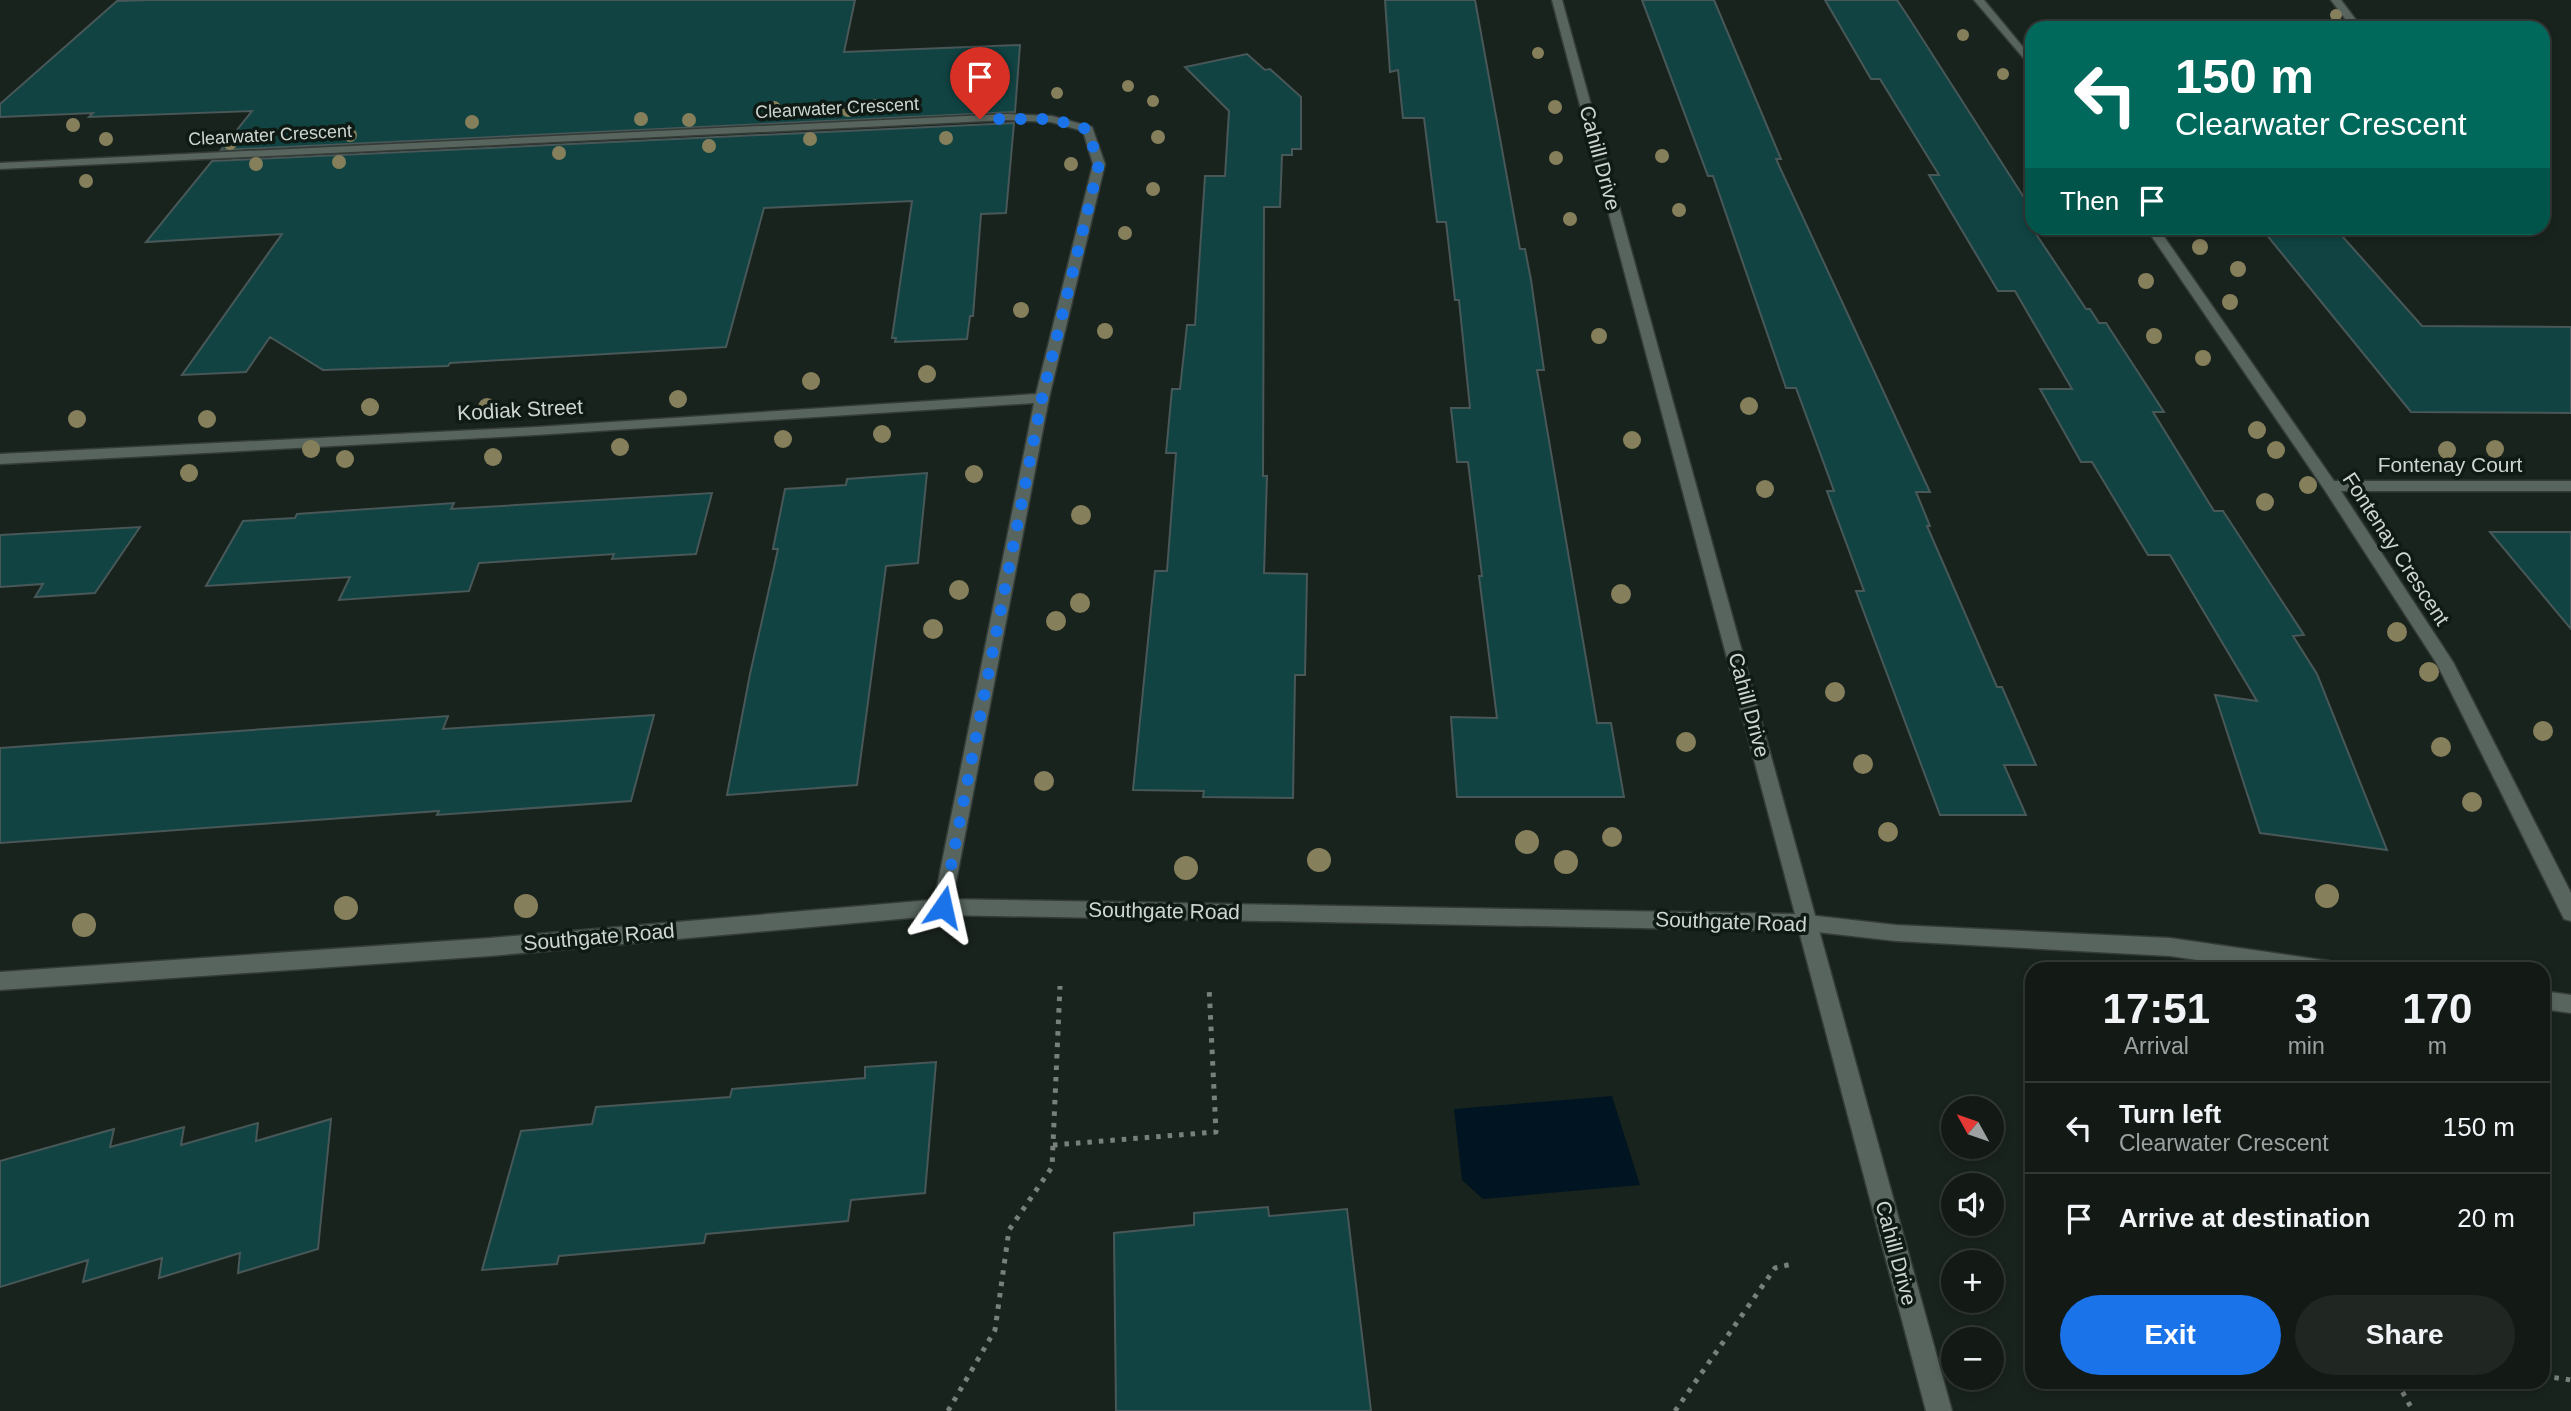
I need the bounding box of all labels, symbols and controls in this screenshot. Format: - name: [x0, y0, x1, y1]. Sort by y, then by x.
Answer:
- pin: [950, 47, 1010, 119]
- icon: left: [2060, 49, 2151, 140]
- text: 150 m: [2175, 49, 2314, 103]
- icon: arrive: [961, 58, 999, 96]
- street label: Clearwater Crescent: [755, 94, 919, 122]
- street label: Cahill Drive: [1575, 103, 1625, 213]
- text: Clearwater Crescent: [2175, 106, 2467, 142]
- street label: Clearwater Crescent: [188, 121, 352, 149]
- icon: arrive: [2133, 182, 2171, 220]
- text: Then: [2060, 186, 2119, 216]
- street label: Kodiak Street: [456, 395, 584, 424]
- street label: Fontenay Court: [2378, 453, 2523, 476]
- street label: Fontenay Crescent: [2338, 468, 2454, 630]
- street label: Cahill Drive: [1724, 650, 1774, 760]
- position arrow: [906, 870, 980, 944]
- street label: Southgate Road: [1088, 898, 1240, 923]
- street label: Southgate Road: [1655, 907, 1807, 936]
- street label: Southgate Road: [522, 918, 676, 955]
- text: 17:51: [2103, 985, 2210, 1032]
- text: 3: [2294, 985, 2318, 1032]
- text: 170: [2402, 985, 2472, 1032]
- text: Arrival: [2124, 1033, 2189, 1059]
- text: min: [2288, 1033, 2325, 1059]
- text: m: [2428, 1033, 2447, 1059]
- north arrow: [1941, 1096, 2004, 1158]
- map controls: [1941, 1096, 2004, 1390]
- text: Turn left: [2119, 1099, 2221, 1129]
- icon: left: [2060, 1109, 2098, 1147]
- text: 150 m: [2443, 1112, 2515, 1142]
- text: Clearwater Crescent: [2119, 1130, 2329, 1156]
- button: sound: [1941, 1173, 2004, 1236]
- street label: Cahill Drive: [1871, 1198, 1921, 1308]
- icon: arrive: [2060, 1200, 2098, 1238]
- text: Arrive at destination: [2119, 1203, 2370, 1233]
- text: 20 m: [2457, 1203, 2515, 1233]
- button: +: [1941, 1250, 2004, 1313]
- button: Exit: [2060, 1295, 2281, 1375]
- button: Share: [2295, 1295, 2515, 1375]
- button: −: [1941, 1327, 2004, 1390]

